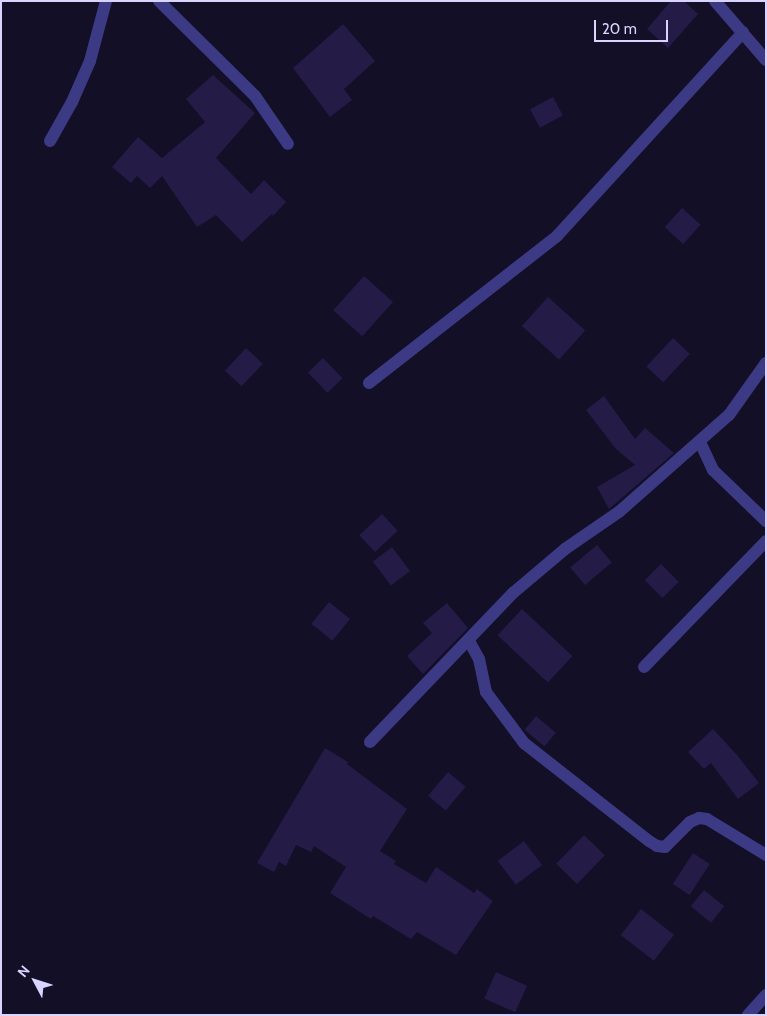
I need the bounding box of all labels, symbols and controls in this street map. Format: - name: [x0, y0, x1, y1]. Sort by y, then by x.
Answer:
- scale bar: [597, 10, 671, 42]
- text: 20 m: [602, 20, 637, 38]
- north arrow: [10, 956, 60, 1006]
- text: N: [13, 962, 34, 981]

